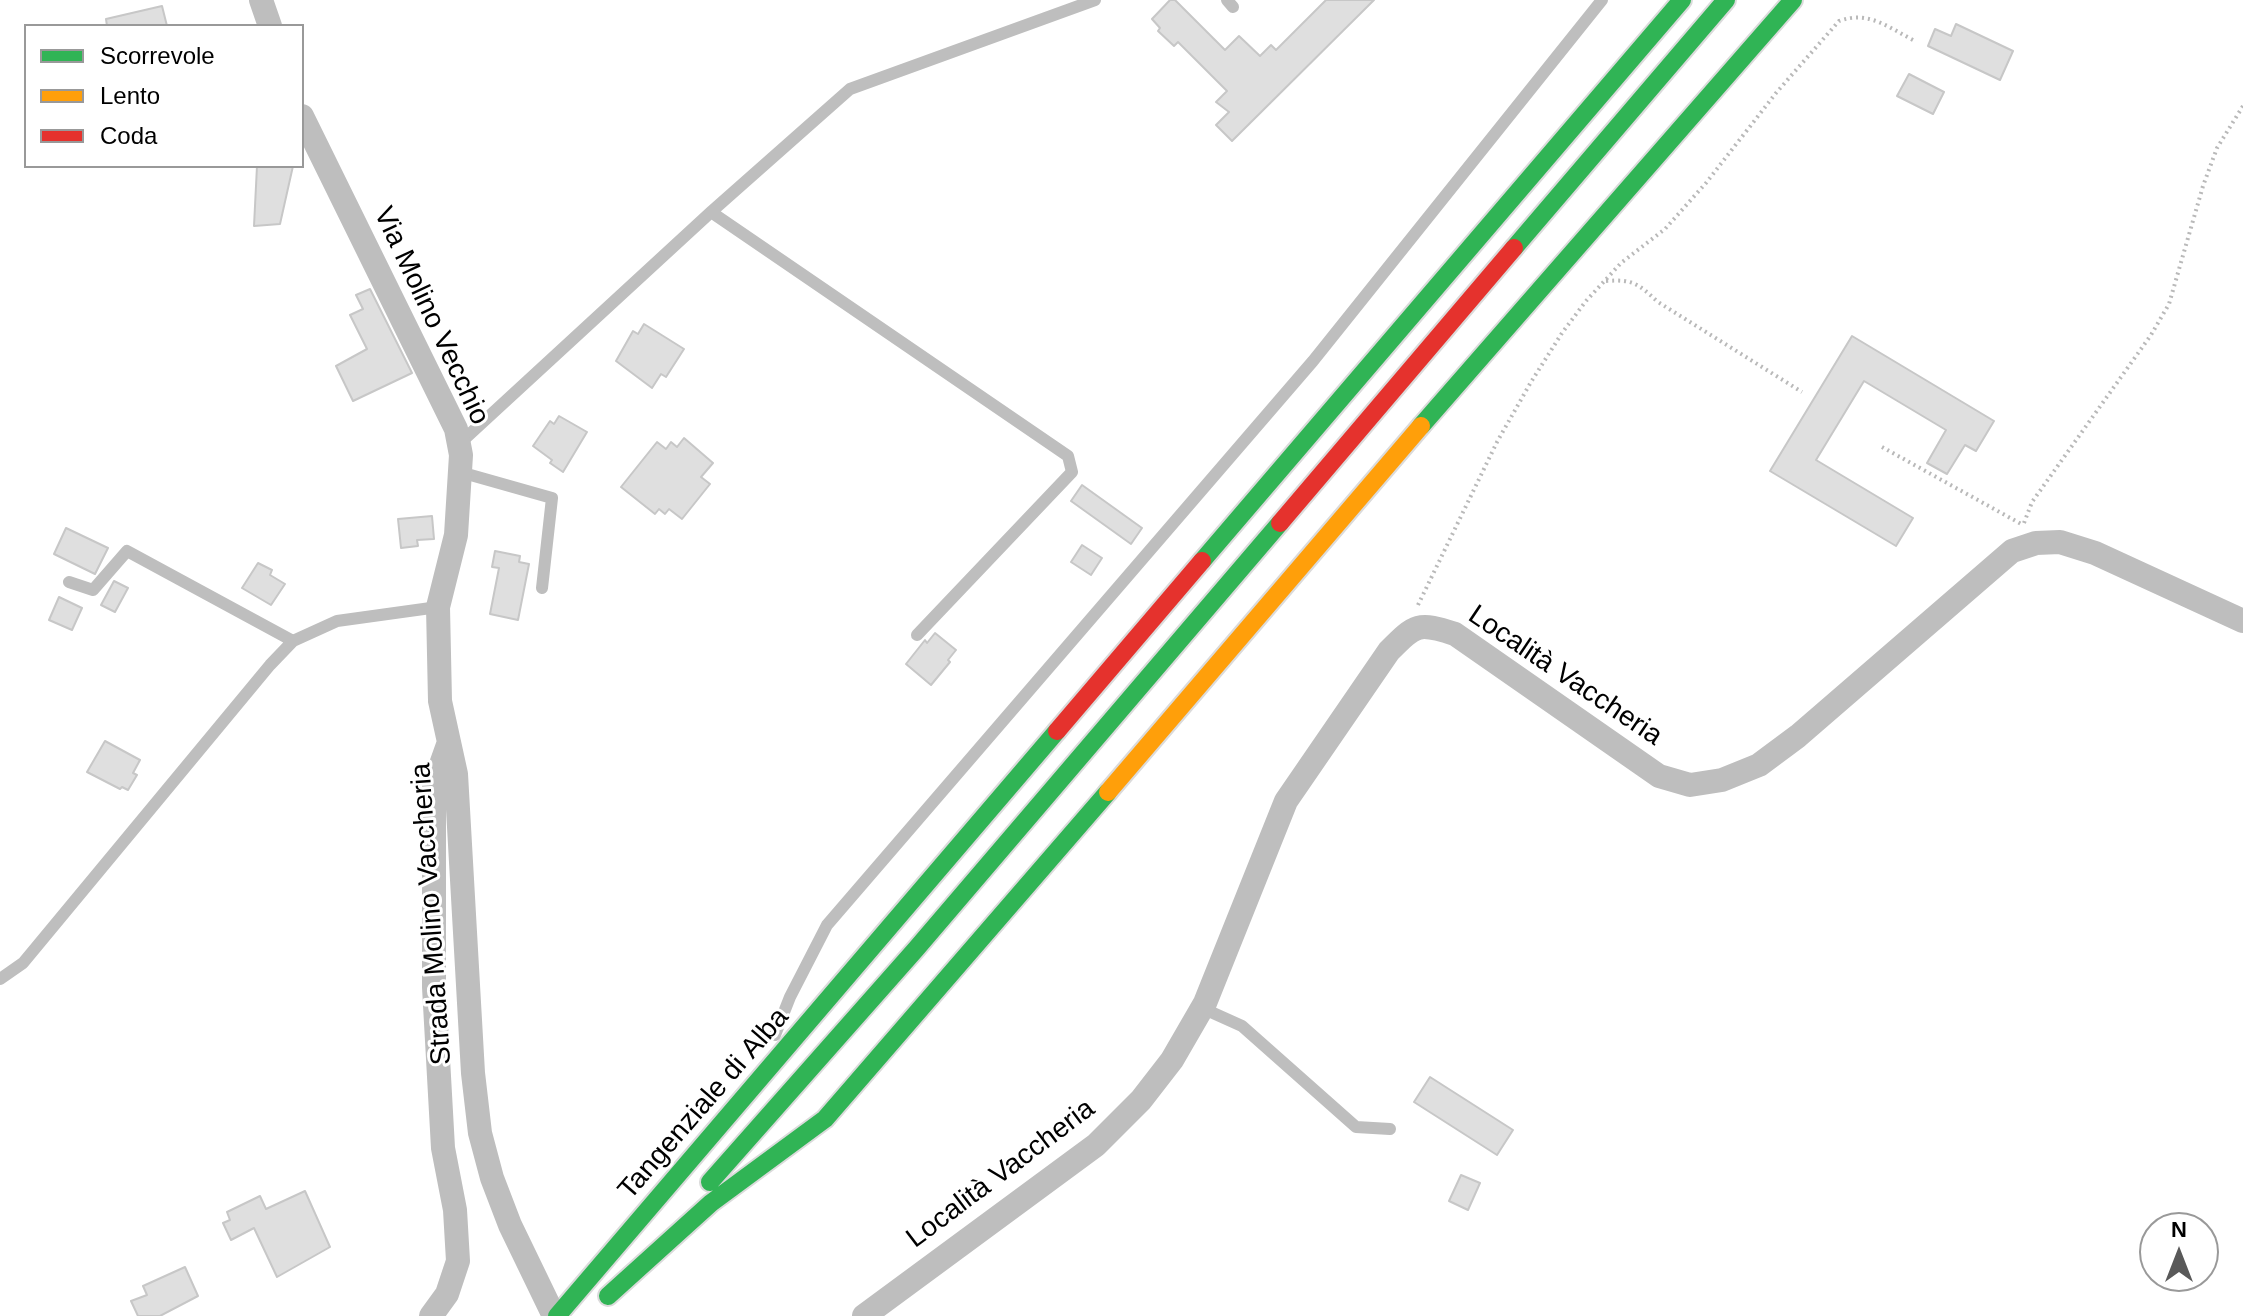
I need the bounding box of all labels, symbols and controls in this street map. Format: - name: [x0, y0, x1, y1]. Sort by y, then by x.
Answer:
- legend: [24, 24, 304, 168]
- text: Scorrevole: [100, 42, 215, 69]
- text: Lento: [100, 82, 160, 109]
- text: Coda: [100, 122, 157, 149]
- street label: Via Molino Vecchio: [366, 202, 496, 430]
- street label: Località Vaccheria: [1462, 599, 1668, 753]
- street label: Strada Molino Vaccheria: [405, 762, 459, 1066]
- street label: Tangenziale di Alba: [612, 1001, 796, 1207]
- street label: Località Vaccheria: [900, 1092, 1102, 1256]
- north arrow: [2139, 1212, 2219, 1292]
- text: N: [2171, 1217, 2187, 1242]

